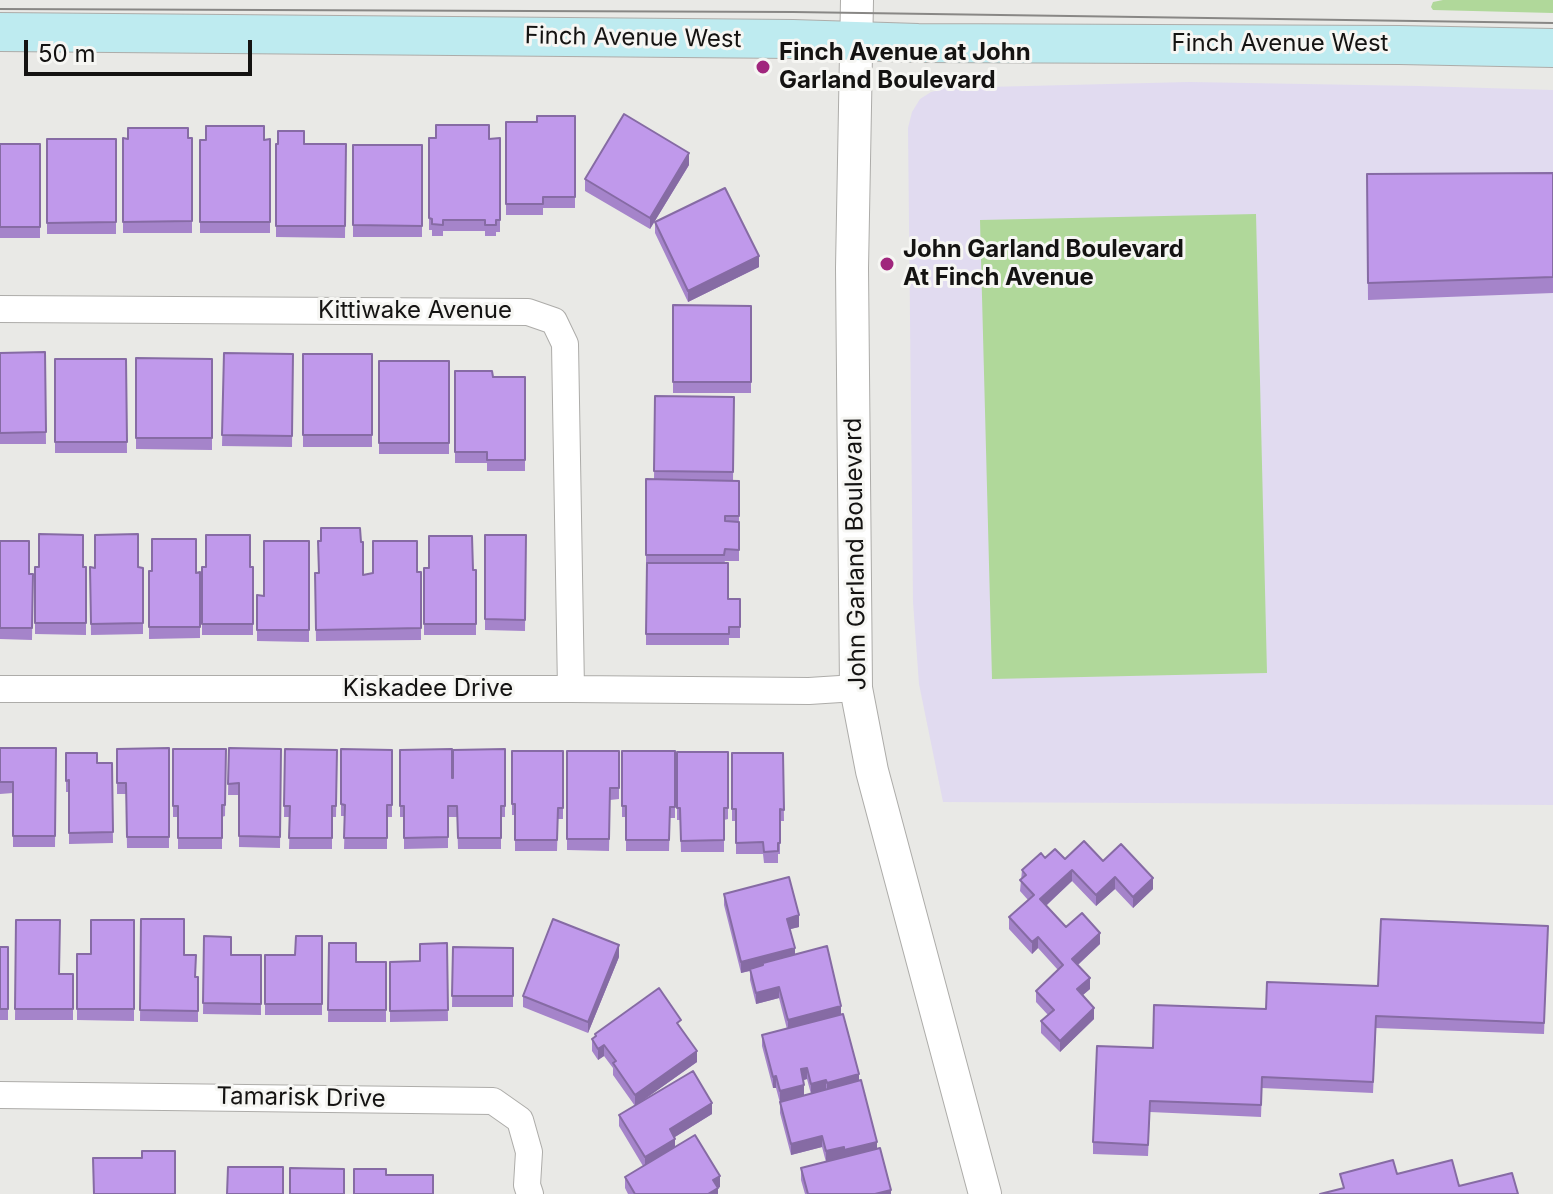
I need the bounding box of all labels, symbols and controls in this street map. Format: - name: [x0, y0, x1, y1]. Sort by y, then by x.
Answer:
- street label: Finch Avenue West: [524, 22, 742, 54]
- scale bar: [28, 24, 256, 74]
- street label: Finch Avenue West: [1172, 30, 1388, 58]
- text: 50 m: [38, 39, 96, 68]
- place label: Finch Avenue at John Garland Boulevard: [779, 39, 1031, 95]
- marker: Finch Avenue at John Garland Boulevard: [754, 58, 772, 76]
- place label: John Garland Boulevard At Finch Avenue: [903, 236, 1184, 292]
- marker: John Garland Boulevard At Finch Avenue: [878, 255, 896, 273]
- street label: Kittiwake Avenue: [318, 297, 512, 325]
- street label: John Garland Boulevard: [839, 417, 873, 691]
- street label: Kiskadee Drive: [343, 675, 513, 703]
- street label: Tamarisk Drive: [216, 1082, 386, 1114]

